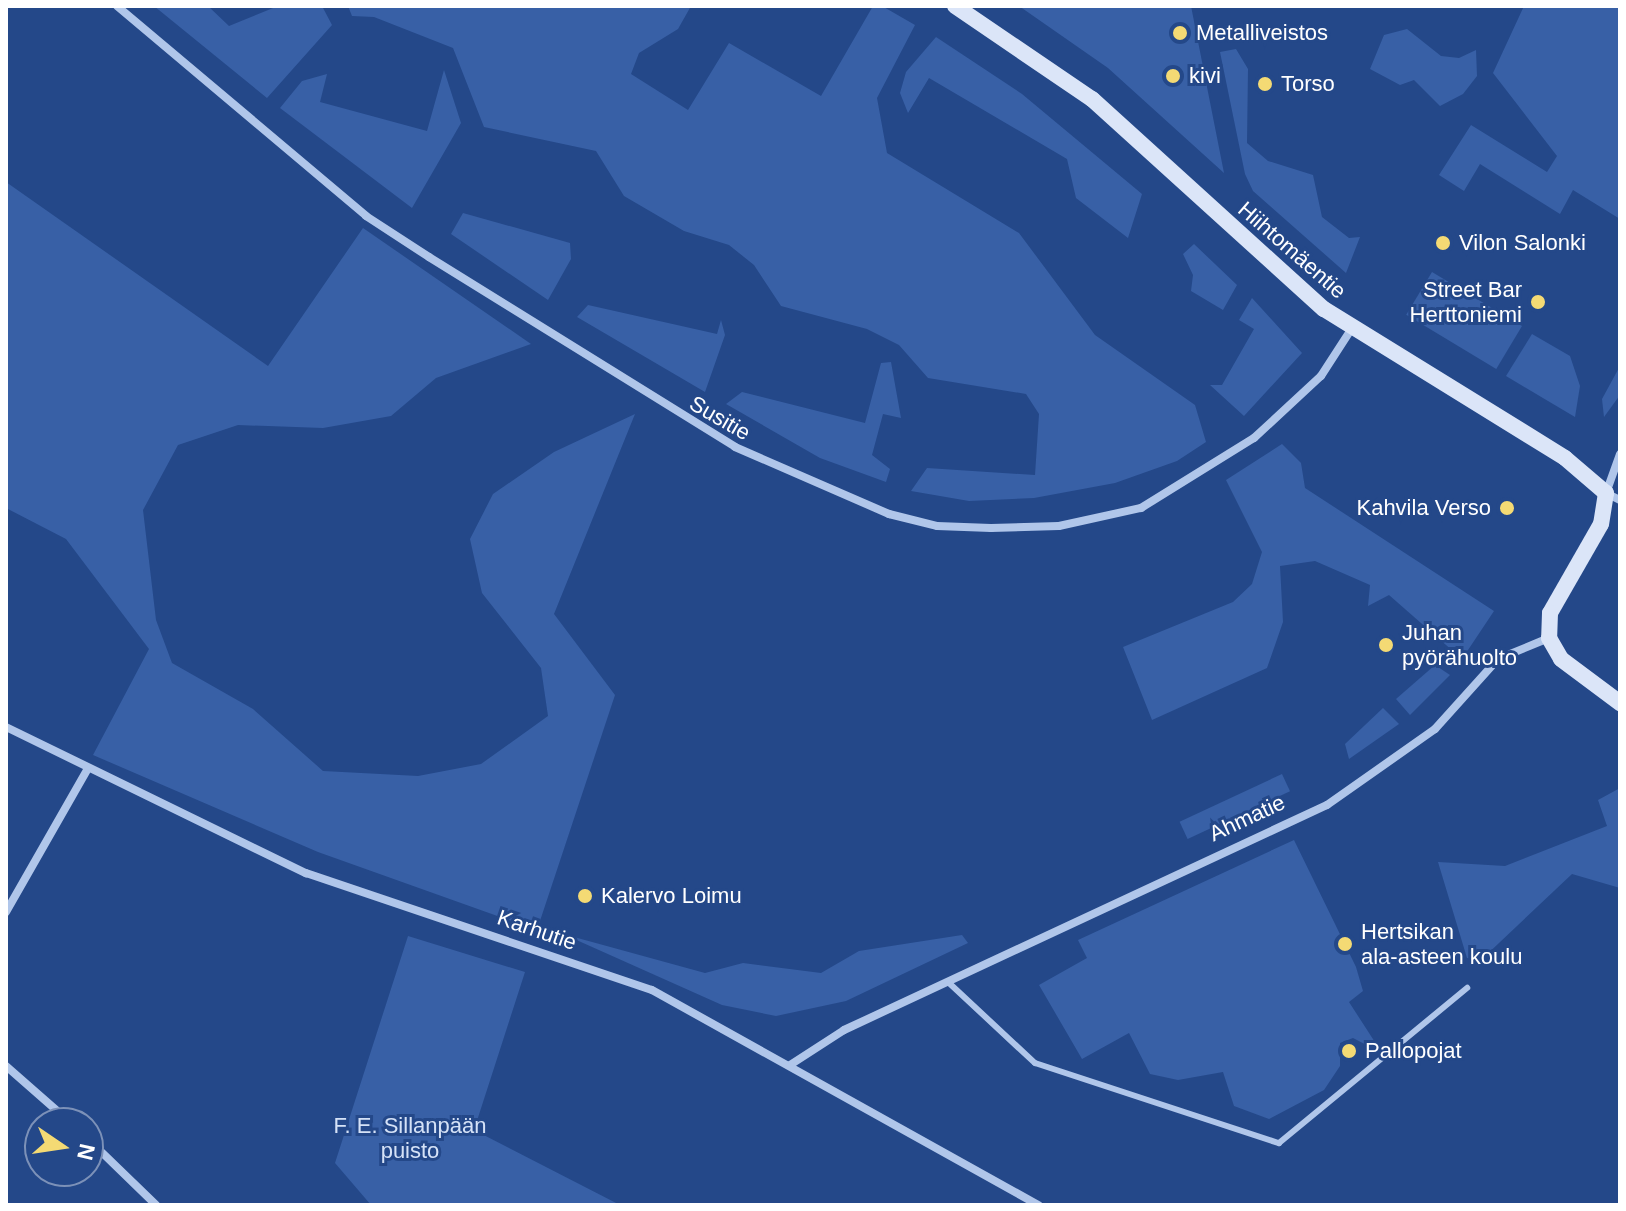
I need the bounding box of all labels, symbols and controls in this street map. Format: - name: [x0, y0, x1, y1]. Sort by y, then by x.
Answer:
- place label: Metalliveistos: [1196, 20, 1328, 46]
- marker: Metalliveistos: [1171, 24, 1189, 42]
- place label: kivi: [1189, 63, 1221, 89]
- marker: kivi: [1164, 67, 1182, 85]
- place label: Torso: [1281, 71, 1335, 97]
- marker: Torso: [1256, 75, 1274, 93]
- street label: Hiihtomäentie: [1233, 196, 1351, 304]
- place label: Vilon Salonki: [1459, 230, 1586, 256]
- marker: Vilon Salonki: [1434, 234, 1452, 252]
- place label: Street Bar Herttoniemi: [1410, 276, 1522, 328]
- marker: Street Bar Herttoniemi: [1529, 293, 1547, 311]
- street label: Susitie: [685, 390, 755, 446]
- place label: Kahvila Verso: [1356, 495, 1491, 521]
- marker: Kahvila Verso: [1498, 499, 1516, 517]
- place label: Juhan pyörähuolto: [1402, 619, 1517, 670]
- marker: Juhan pyörähuolto: [1377, 636, 1395, 654]
- street label: Ahmatie: [1205, 789, 1289, 847]
- place label: Kalervo Loimu: [601, 883, 742, 909]
- marker: Kalervo Loimu: [576, 887, 594, 905]
- street label: Karhutie: [494, 904, 580, 956]
- place label: Hertsikan ala-asteen koulu: [1361, 918, 1522, 970]
- marker: Hertsikan ala-asteen koulu: [1336, 935, 1354, 953]
- place label: Pallopojat: [1365, 1038, 1462, 1064]
- marker: Pallopojat: [1340, 1042, 1358, 1060]
- north arrow: [24, 1107, 104, 1187]
- park label: F. E. Sillanpään puisto: [334, 1112, 486, 1164]
- text: N: [72, 1142, 100, 1163]

